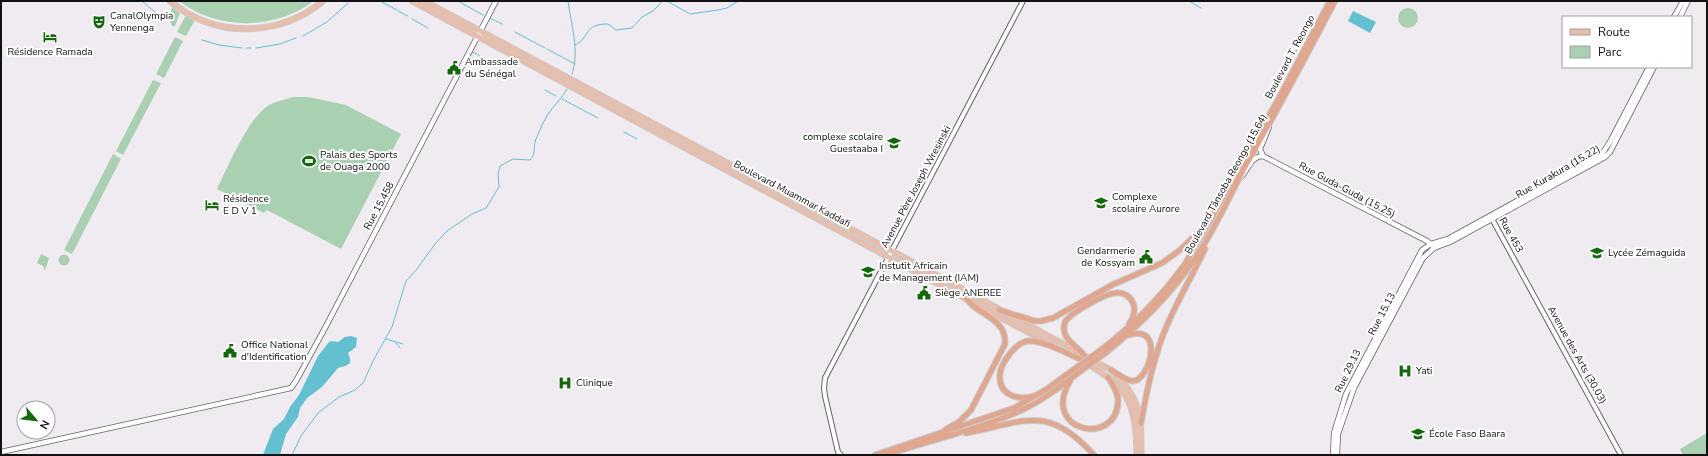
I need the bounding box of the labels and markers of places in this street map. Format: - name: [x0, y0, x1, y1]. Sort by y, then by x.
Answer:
- place label: CanalOlympia Yennenga: [109, 9, 173, 35]
- theatre icon: CanalOlympia Yennenga: [91, 14, 107, 30]
- hotel icon: Résidence Ramada: [42, 29, 58, 45]
- place label: Résidence Ramada: [7, 45, 93, 59]
- place label: Ambassade du Sénégal: [465, 55, 518, 81]
- public building icon: Ambassade du Sénégal: [446, 60, 462, 76]
- place label: complexe scolaire Guestaaba I: [803, 130, 883, 156]
- school or university icon: complexe scolaire Guestaaba I: [886, 135, 902, 151]
- place label: Palais des Sports de Ouaga 2000: [320, 148, 398, 174]
- sports icon: Palais des Sports de Ouaga 2000: [301, 153, 317, 169]
- place label: Complexe scolaire Aurore: [1112, 190, 1180, 216]
- place label: Résidence E D V 1: [223, 192, 269, 218]
- school or university icon: Complexe scolaire Aurore: [1093, 195, 1109, 211]
- hotel icon: Résidence E D V 1: [204, 197, 220, 213]
- place label: Gendarmerie de Kossyam: [1077, 244, 1135, 270]
- school or university icon: Lycée Zémaguida: [1589, 245, 1605, 261]
- place label: Lycée Zémaguida: [1608, 246, 1686, 260]
- public building icon: Gendarmerie de Kossyam: [1138, 249, 1154, 265]
- place label: Instutit Africain de Management (IAM): [879, 259, 979, 285]
- school or university icon: Instutit Africain de Management (IAM): [860, 264, 876, 280]
- public building icon: Siège ANEREE: [916, 285, 932, 301]
- place label: Siège ANEREE: [935, 286, 1002, 300]
- place label: Office National d'Identification: [241, 338, 308, 364]
- public building icon: Office National d'Identification: [222, 343, 238, 359]
- hospital icon: Yati: [1397, 363, 1413, 379]
- place label: Yati: [1415, 364, 1432, 378]
- hospital icon: Clinique: [557, 375, 573, 391]
- place label: Clinique: [576, 376, 613, 390]
- school or university icon: École Faso Baara: [1410, 426, 1426, 442]
- place label: École Faso Baara: [1429, 427, 1505, 441]

